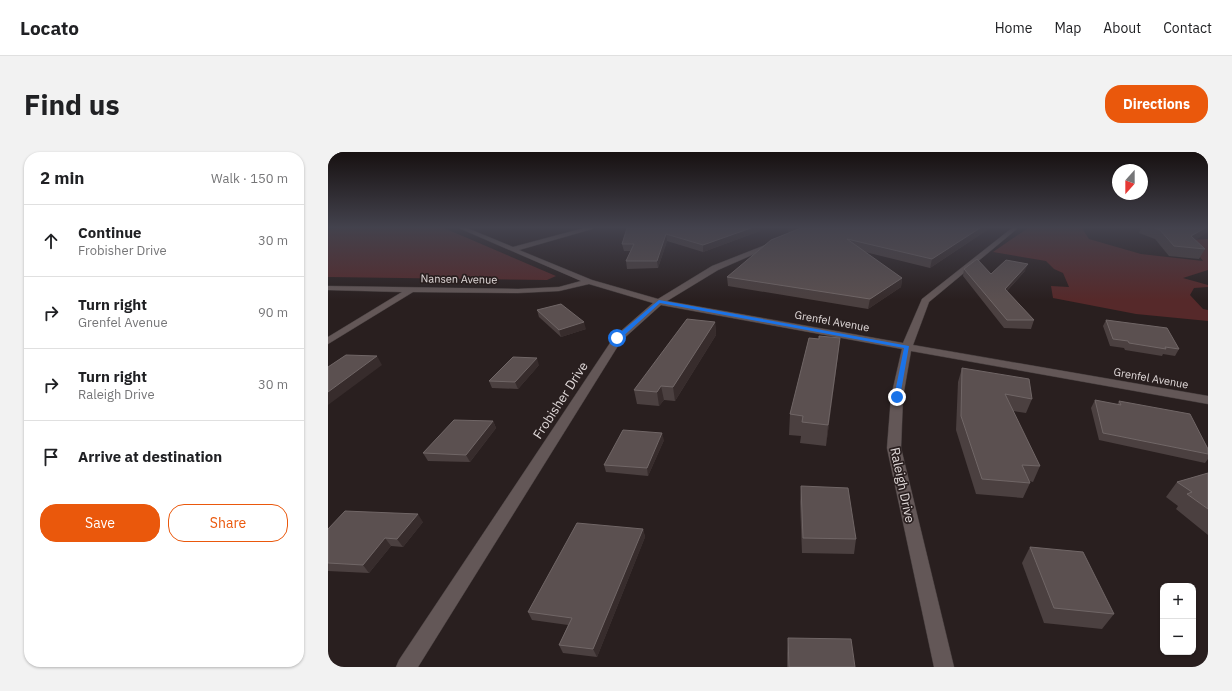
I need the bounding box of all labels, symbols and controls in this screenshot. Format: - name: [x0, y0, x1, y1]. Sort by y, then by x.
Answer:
- text: Locato: [20, 16, 79, 40]
- text: Home: [995, 19, 1032, 37]
- text: Map: [1054, 19, 1081, 37]
- text: About: [1103, 19, 1141, 37]
- text: Contact: [1163, 19, 1212, 37]
- button: Directions: [1105, 85, 1208, 123]
- text: Find us: [24, 86, 120, 123]
- north arrow: [1112, 164, 1148, 200]
- text: 2 min: [40, 167, 84, 189]
- text: Walk · 150 m: [211, 170, 288, 187]
- text: Continue: [78, 223, 142, 242]
- icon: ahead: [40, 230, 62, 252]
- text: 30 m: [258, 232, 288, 249]
- text: Frobisher Drive: [78, 242, 167, 259]
- street label: Nansen Avenue: [420, 271, 498, 287]
- text: Turn right: [78, 295, 147, 314]
- icon: right: [40, 302, 62, 324]
- text: 90 m: [258, 304, 288, 321]
- street label: Grenfel Avenue: [793, 308, 871, 334]
- text: Grenfel Avenue: [78, 314, 168, 331]
- route start: [608, 329, 626, 347]
- street label: Frobisher Drive: [529, 358, 592, 442]
- street label: Grenfel Avenue: [1112, 365, 1190, 391]
- text: Turn right: [78, 367, 147, 386]
- icon: right: [40, 374, 62, 396]
- text: 30 m: [258, 376, 288, 393]
- text: Raleigh Drive: [78, 386, 155, 403]
- route end: [888, 388, 906, 406]
- icon: arrive: [40, 446, 62, 468]
- street label: Raleigh Drive: [886, 446, 919, 524]
- text: Arrive at destination: [78, 447, 222, 466]
- button: Save: [40, 504, 160, 542]
- button: Share: [168, 504, 288, 542]
- map controls: [1160, 583, 1196, 655]
- button: +: [1160, 583, 1196, 619]
- button: −: [1160, 619, 1196, 655]

